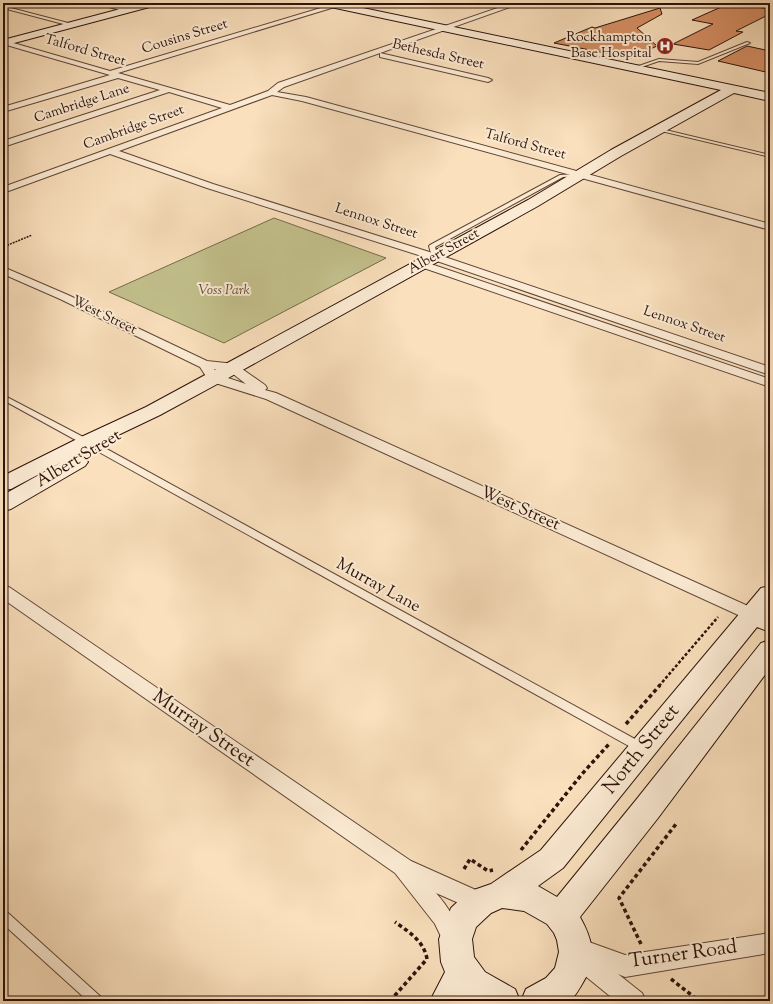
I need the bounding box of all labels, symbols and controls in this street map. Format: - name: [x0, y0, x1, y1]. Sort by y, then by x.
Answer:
- street label: Cousins Street: [140, 14, 231, 60]
- place label: Rockhampton Base Hospital: [566, 28, 652, 64]
- street label: Talford Street: [42, 30, 128, 72]
- street label: Bethesda Street: [390, 35, 486, 75]
- hospital icon: Rockhampton Base Hospital: [655, 36, 675, 56]
- street label: Cambridge Lane: [32, 79, 132, 129]
- street label: Cambridge Street: [81, 100, 187, 156]
- street label: Talford Street: [482, 125, 568, 166]
- street label: Lennox Street: [332, 199, 420, 245]
- street label: Albert Street: [405, 224, 483, 280]
- park label: Voss Park: [198, 281, 251, 301]
- street label: West Street: [68, 292, 140, 340]
- street label: Lennox Street: [640, 302, 728, 348]
- street label: Albert Street: [32, 424, 126, 494]
- street label: West Street: [476, 481, 564, 537]
- street label: Murray Lane: [331, 553, 425, 619]
- street label: Murray Street: [146, 683, 260, 775]
- street label: North Street: [597, 699, 688, 801]
- street label: Turner Road: [627, 933, 739, 977]

